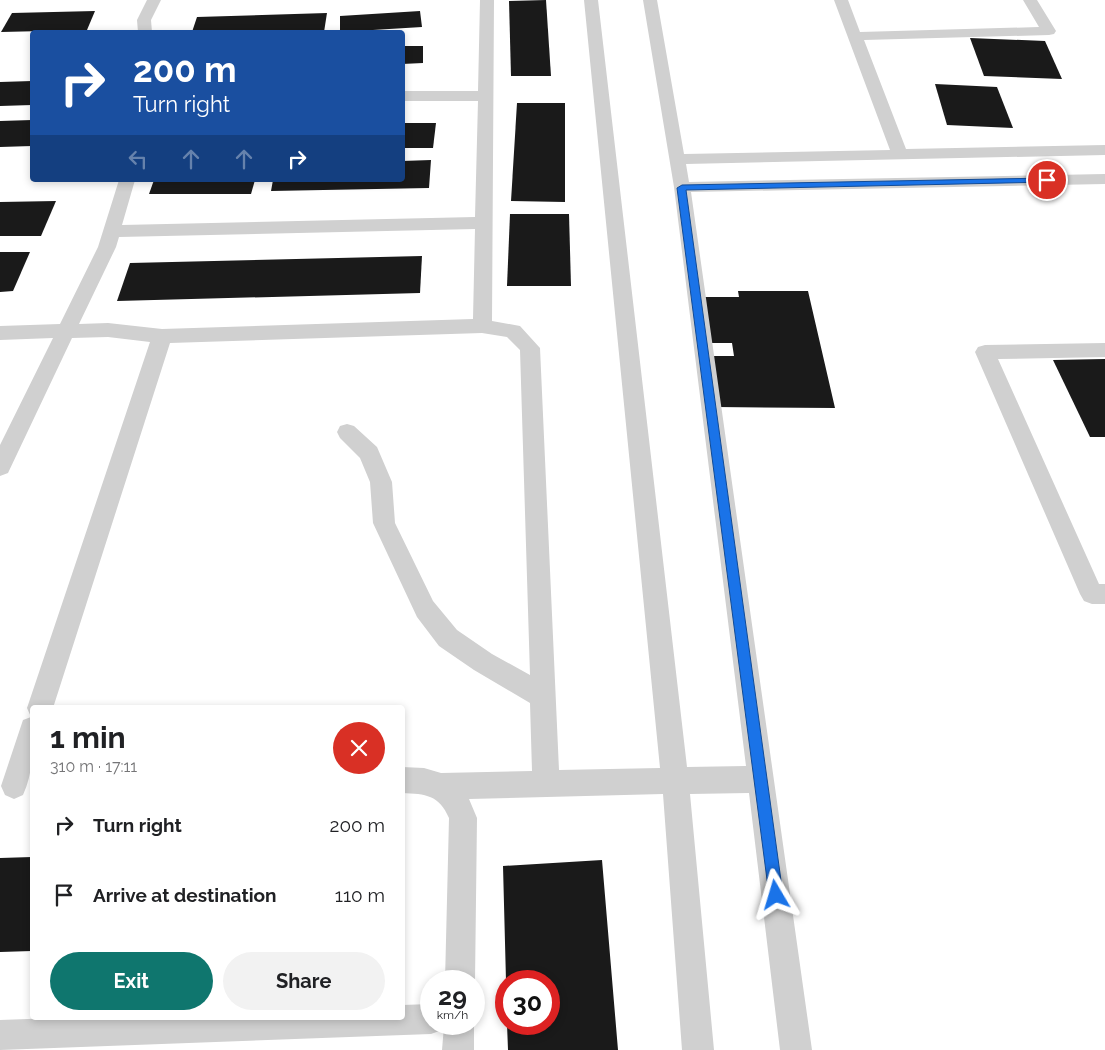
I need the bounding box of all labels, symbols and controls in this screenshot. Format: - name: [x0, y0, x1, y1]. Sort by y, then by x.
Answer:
- text: 200 m: [133, 49, 237, 90]
- icon: right: [50, 50, 115, 115]
- text: Turn right: [133, 91, 230, 117]
- icon: left: [124, 145, 152, 173]
- icon: ahead: [177, 145, 205, 173]
- icon: ahead: [230, 145, 258, 173]
- icon: right: [283, 145, 311, 173]
- pin: [1026, 159, 1068, 201]
- icon: arrive: [1033, 166, 1061, 194]
- text: 1 min: [50, 720, 126, 755]
- button: close: [333, 722, 385, 774]
- text: 310 m · 17:11: [50, 757, 137, 776]
- icon: right: [50, 811, 78, 839]
- text: Turn right: [93, 814, 182, 836]
- text: 200 m: [330, 814, 385, 836]
- position arrow: [749, 868, 801, 920]
- icon: arrive: [50, 881, 78, 909]
- text: Arrive at destination: [93, 884, 277, 906]
- text: 110 m: [335, 884, 385, 906]
- button: Exit: [50, 952, 213, 1010]
- button: Share: [223, 952, 385, 1010]
- speed limit sign: 30: [495, 970, 560, 1035]
- text: 29: [438, 981, 467, 1011]
- text: km/h: [437, 1008, 468, 1022]

